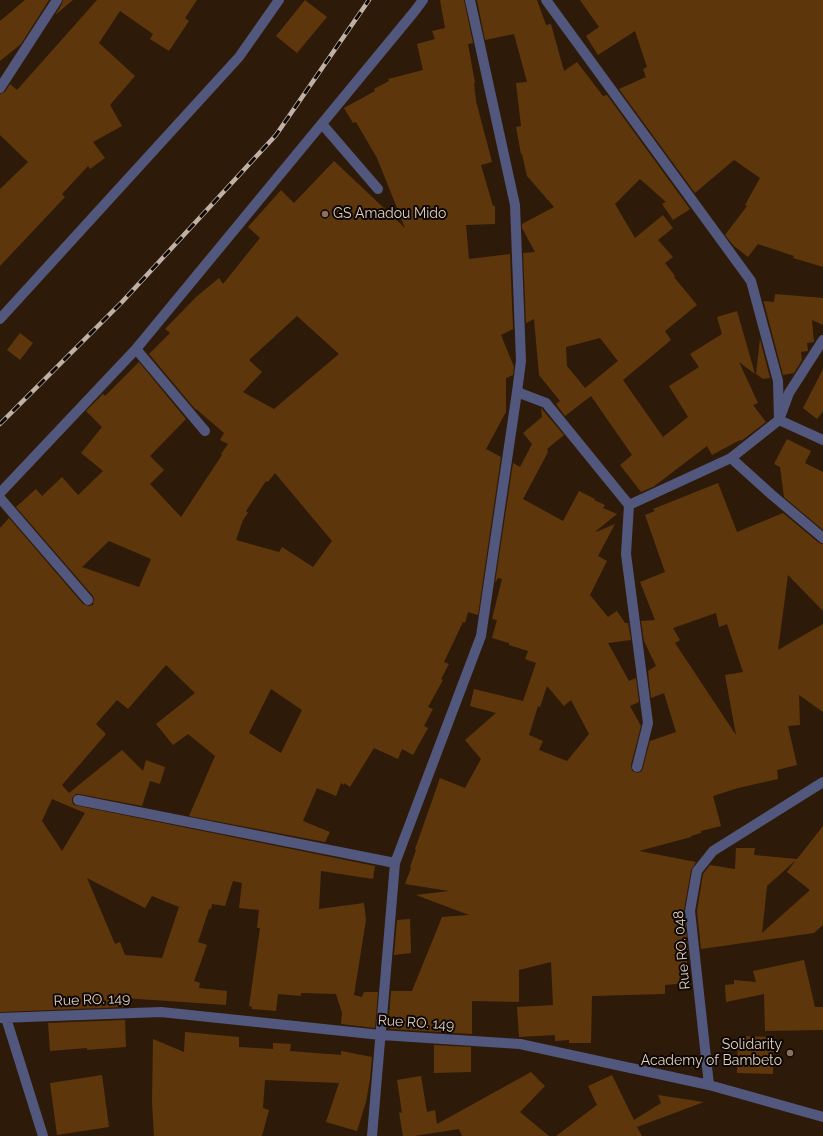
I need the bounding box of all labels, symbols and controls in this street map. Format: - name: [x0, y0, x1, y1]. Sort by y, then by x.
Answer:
- place label: GS Amadou Mido: [333, 206, 446, 222]
- marker: GS Amadou Mido: [320, 209, 330, 219]
- street label: Rue RO. 048: [670, 910, 694, 990]
- street label: Rue RO. 149: [53, 990, 131, 1010]
- street label: Rue RO. 149: [377, 1012, 455, 1034]
- place label: Solidarity Academy of Bambeto: [641, 1037, 782, 1070]
- marker: Solidarity Academy of Bambeto: [785, 1048, 795, 1058]

